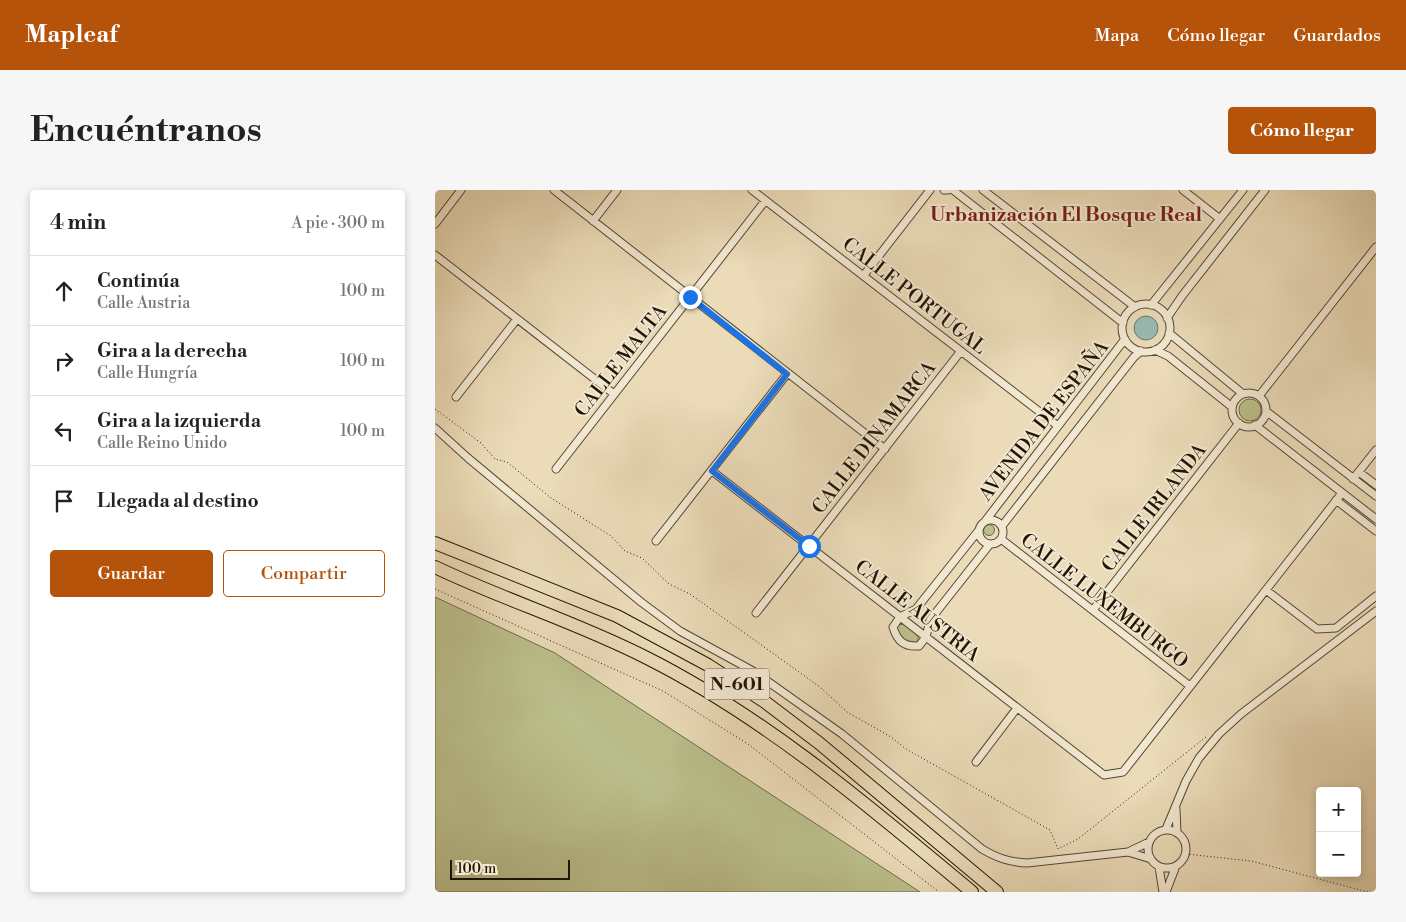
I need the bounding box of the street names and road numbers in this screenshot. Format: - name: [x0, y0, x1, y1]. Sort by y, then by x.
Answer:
- street label: CALLE PORTUGAL: [838, 232, 991, 359]
- street label: CALLE MALTA: [569, 299, 673, 422]
- street label: AVENIDA DE ESPAÑA: [971, 334, 1114, 506]
- street label: CALLE DINAMARCA: [807, 356, 941, 519]
- street label: CALLE IRLANDA: [1096, 438, 1212, 577]
- street label: CALLE LUXEMBURGO: [1016, 528, 1193, 674]
- street label: CALLE AUSTRIA: [850, 554, 985, 668]
- road number: N-601: [705, 668, 769, 699]

